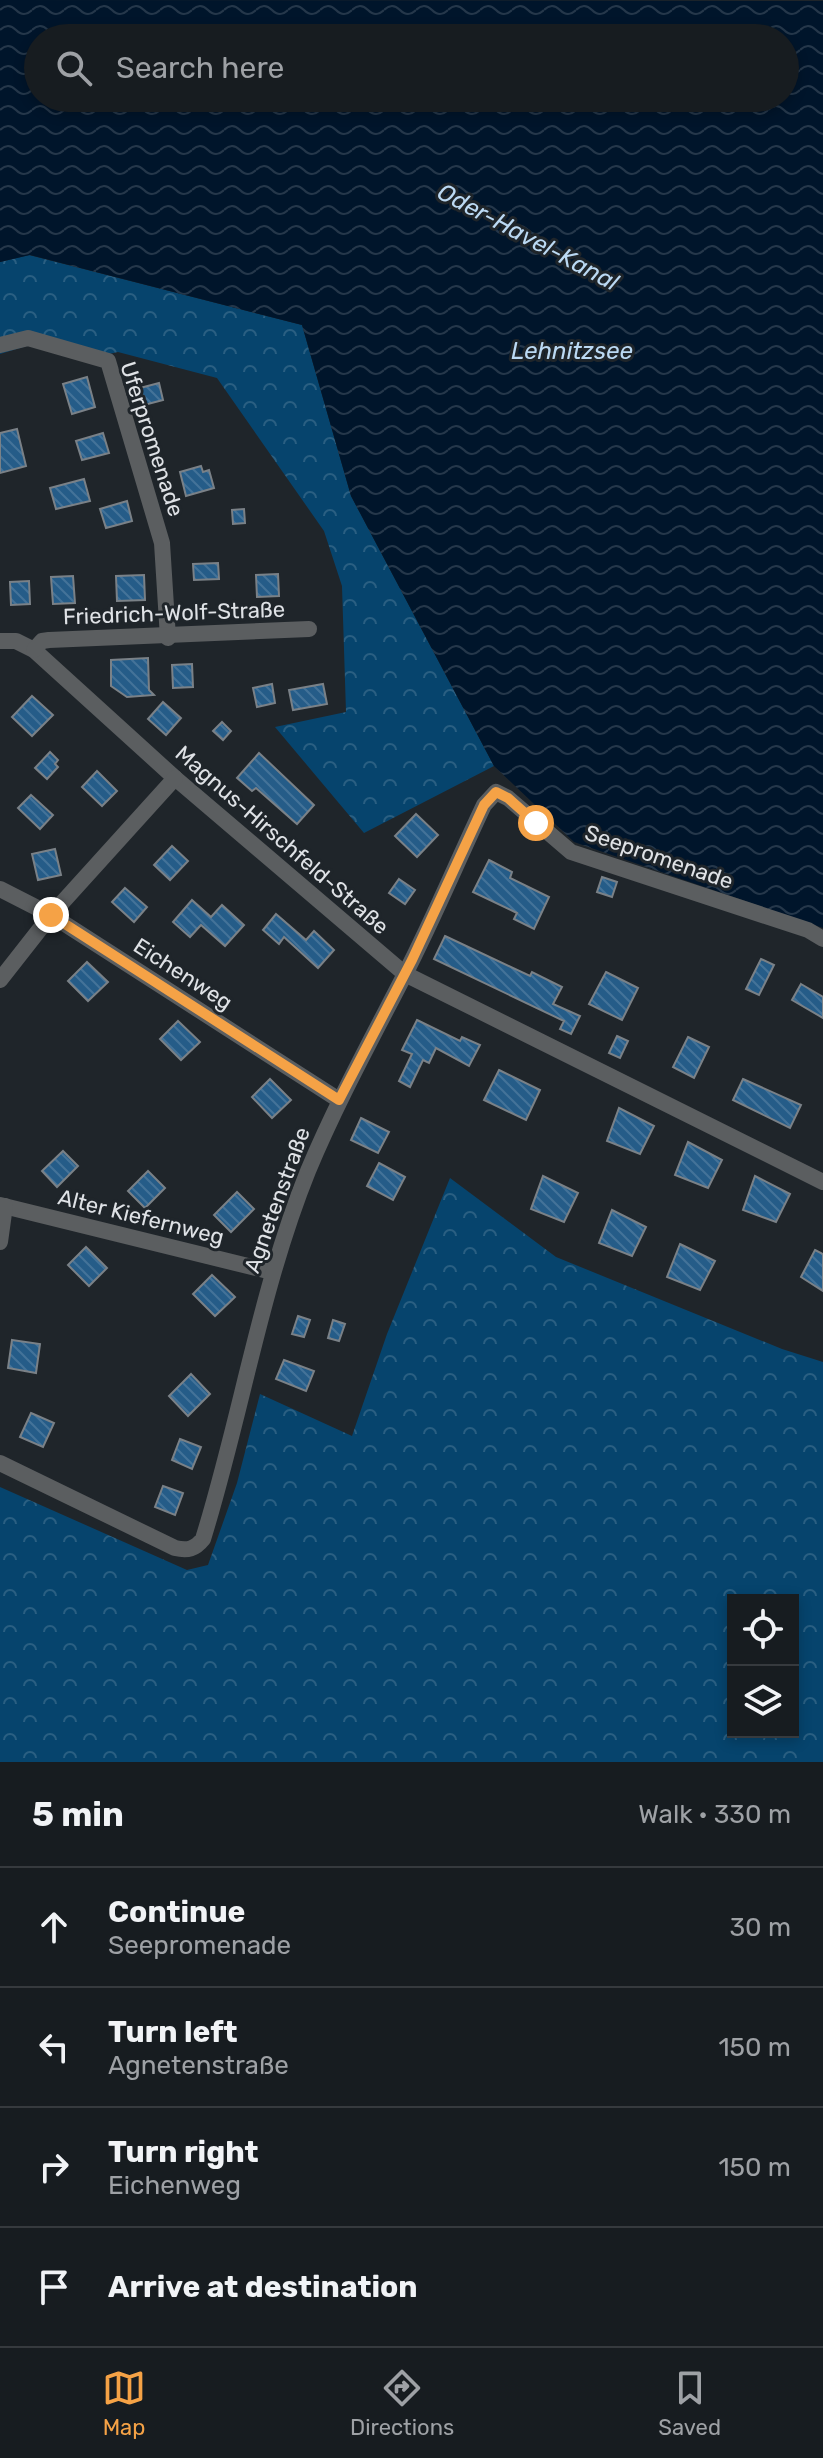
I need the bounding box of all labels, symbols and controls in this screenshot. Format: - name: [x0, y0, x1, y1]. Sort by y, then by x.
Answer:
- search box: [24, 24, 799, 112]
- icon: search: [52, 46, 96, 90]
- text: Search here: [116, 50, 284, 86]
- water label: Oder-Havel-Kanal: [433, 177, 624, 297]
- water label: Lehnitzsee: [511, 337, 633, 365]
- street label: Uferpromenade: [114, 358, 190, 520]
- street label: Friedrich-Wolf-Straße: [62, 596, 286, 630]
- street label: Magnus-Hirschfeld-Straße: [170, 740, 394, 940]
- route start: [518, 805, 554, 841]
- street label: Seepromenade: [581, 819, 737, 895]
- route end: [33, 897, 69, 933]
- street label: Eichenweg: [128, 932, 238, 1016]
- street label: Agnetenstraße: [238, 1124, 316, 1276]
- street label: Alter Kiefernweg: [55, 1183, 227, 1251]
- map controls: [727, 1594, 799, 1738]
- button: locate: [727, 1594, 799, 1666]
- button: layers: [727, 1666, 799, 1738]
- text: 5 min: [32, 1794, 124, 1835]
- text: Walk · 330 m: [638, 1799, 791, 1830]
- text: Continue: [108, 1894, 245, 1930]
- icon: ahead: [32, 1905, 76, 1949]
- text: 30 m: [729, 1912, 791, 1943]
- text: Seepromenade: [108, 1930, 291, 1961]
- text: Turn left: [108, 2014, 238, 2050]
- icon: left: [32, 2025, 76, 2069]
- text: 150 m: [718, 2032, 791, 2063]
- text: Agnetenstraße: [108, 2050, 289, 2081]
- text: Turn right: [108, 2134, 259, 2170]
- icon: right: [32, 2145, 76, 2189]
- text: 150 m: [718, 2152, 791, 2183]
- text: Eichenweg: [108, 2170, 241, 2201]
- icon: arrive: [32, 2265, 76, 2309]
- text: Arrive at destination: [108, 2269, 418, 2305]
- tab: Map: [102, 2366, 146, 2441]
- tab: Directions: [350, 2366, 454, 2441]
- tab: Saved: [658, 2366, 721, 2441]

